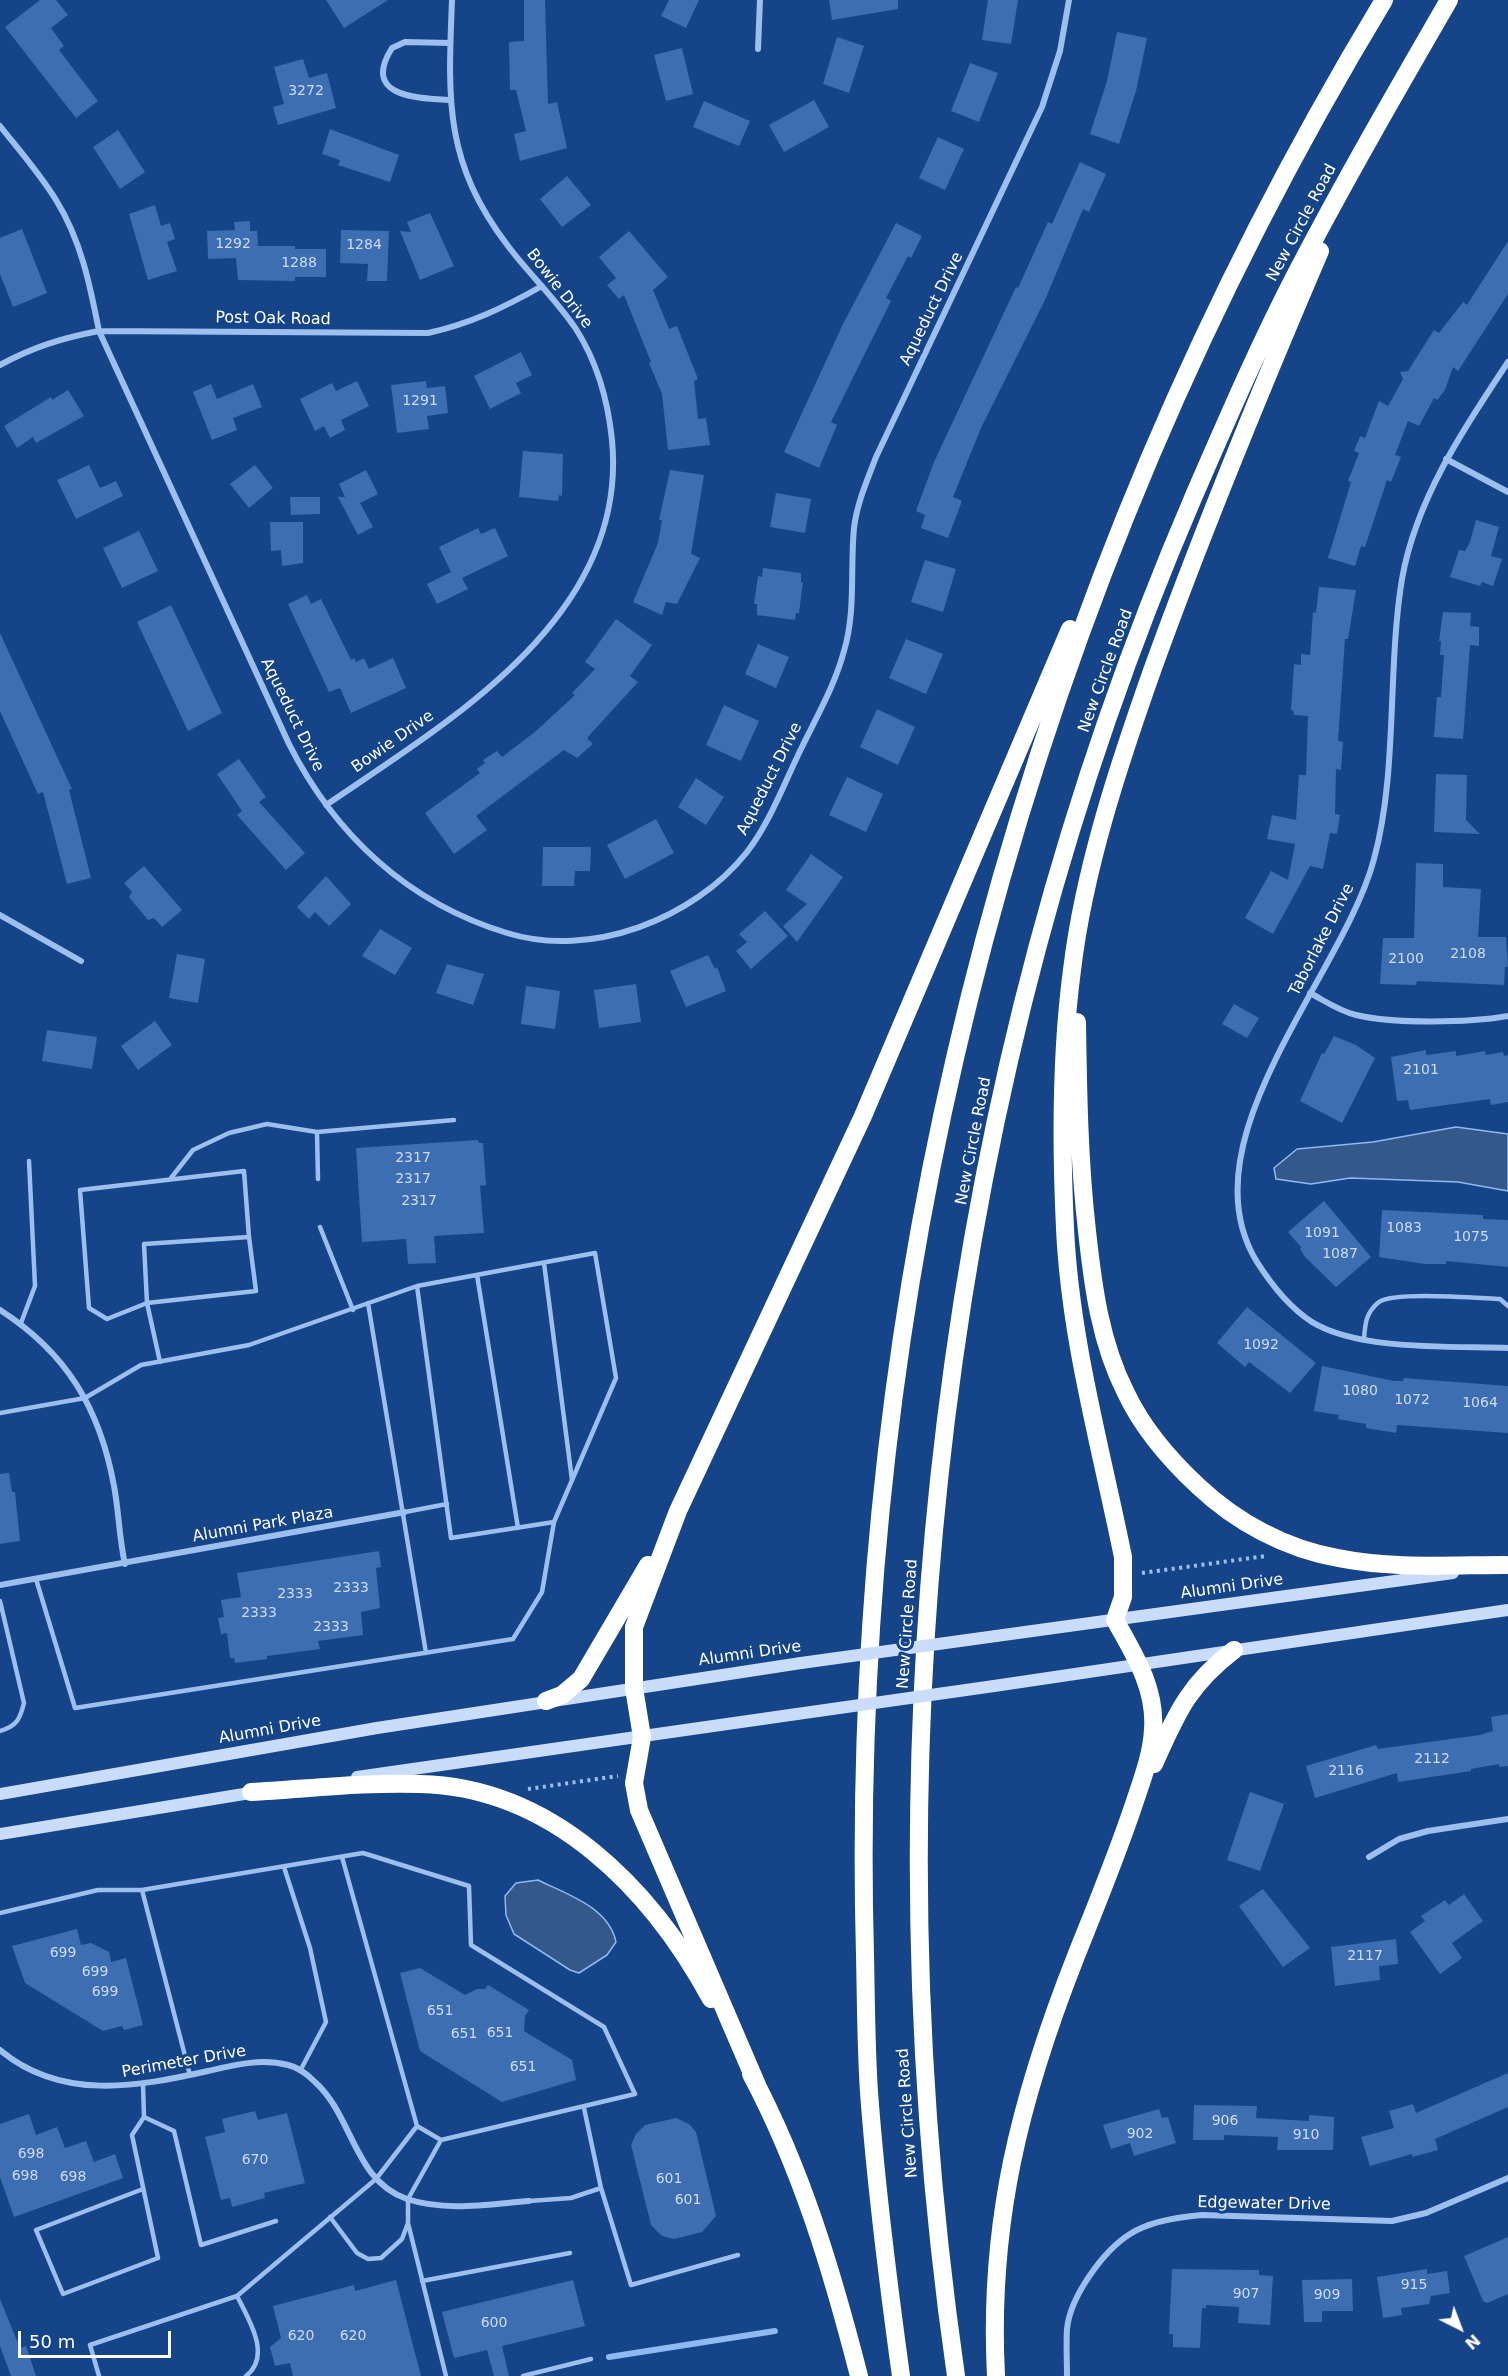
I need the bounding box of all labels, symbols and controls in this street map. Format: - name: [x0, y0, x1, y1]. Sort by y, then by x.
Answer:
- house number: 3272: [288, 83, 324, 99]
- street label: New Circle Road: [1263, 161, 1341, 285]
- house number: 1292: [215, 236, 251, 252]
- house number: 1284: [346, 237, 382, 253]
- street label: Bowie Drive: [522, 245, 596, 333]
- street label: Aqueduct Drive: [896, 249, 968, 369]
- house number: 1288: [281, 255, 317, 271]
- street label: Post Oak Road: [215, 308, 331, 330]
- house number: 1291: [402, 393, 438, 409]
- street label: New Circle Road: [1075, 607, 1137, 735]
- street label: Aqueduct Drive: [256, 655, 328, 775]
- street label: Bowie Drive: [348, 707, 438, 777]
- street label: Aqueduct Drive: [733, 719, 807, 839]
- street label: Taborlake Drive: [1285, 880, 1359, 1000]
- house number: 2108: [1450, 946, 1486, 962]
- house number: 2100: [1388, 951, 1424, 967]
- house number: 2101: [1403, 1062, 1439, 1078]
- street label: New Circle Road: [952, 1075, 996, 1207]
- house number: 2317: [395, 1150, 431, 1166]
- house number: 2317: [395, 1171, 431, 1187]
- house number: 2317: [401, 1193, 437, 1209]
- house number: 1083: [1386, 1220, 1422, 1236]
- house number: 1091: [1304, 1225, 1340, 1241]
- house number: 1075: [1453, 1229, 1489, 1245]
- house number: 1087: [1322, 1246, 1358, 1262]
- house number: 1092: [1243, 1337, 1279, 1353]
- house number: 1080: [1342, 1383, 1378, 1399]
- house number: 1072: [1394, 1392, 1430, 1408]
- house number: 1064: [1462, 1395, 1498, 1411]
- street label: Alumni Park Plaza: [191, 1503, 335, 1547]
- street label: New Circle Road: [894, 1558, 922, 1690]
- street label: Alumni Drive: [1179, 1570, 1285, 1604]
- house number: 2333: [333, 1580, 369, 1596]
- house number: 2333: [277, 1586, 313, 1602]
- house number: 2333: [241, 1605, 277, 1621]
- house number: 2333: [313, 1619, 349, 1635]
- street label: Alumni Drive: [697, 1637, 803, 1671]
- street label: Alumni Drive: [217, 1712, 323, 1748]
- house number: 2112: [1414, 1751, 1450, 1767]
- house number: 2116: [1328, 1763, 1364, 1779]
- house number: 699: [50, 1945, 76, 1961]
- house number: 2117: [1347, 1948, 1383, 1964]
- house number: 699: [82, 1964, 108, 1980]
- house number: 699: [92, 1984, 118, 2000]
- house number: 651: [427, 2003, 453, 2019]
- house number: 651: [487, 2025, 513, 2041]
- house number: 651: [451, 2026, 477, 2042]
- street label: Perimeter Drive: [120, 2042, 248, 2082]
- street label: New Circle Road: [894, 2047, 922, 2179]
- house number: 651: [510, 2059, 536, 2075]
- house number: 906: [1212, 2113, 1238, 2129]
- house number: 902: [1127, 2126, 1153, 2142]
- house number: 910: [1293, 2127, 1319, 2143]
- house number: 698: [18, 2146, 44, 2162]
- house number: 670: [242, 2152, 268, 2168]
- house number: 698: [12, 2168, 38, 2184]
- house number: 698: [60, 2169, 86, 2185]
- house number: 601: [656, 2171, 682, 2187]
- house number: 601: [675, 2192, 701, 2208]
- street label: Edgewater Drive: [1197, 2193, 1331, 2215]
- house number: 915: [1401, 2277, 1427, 2293]
- house number: 907: [1233, 2286, 1259, 2302]
- house number: 909: [1314, 2287, 1340, 2303]
- north arrow: [1430, 2298, 1490, 2358]
- house number: 600: [481, 2315, 507, 2331]
- scale bar: [21, 2319, 174, 2357]
- house number: 620: [288, 2328, 314, 2344]
- house number: 620: [340, 2328, 366, 2344]
- text: N: [1461, 2330, 1484, 2353]
- text: 50 m: [29, 2331, 75, 2352]

